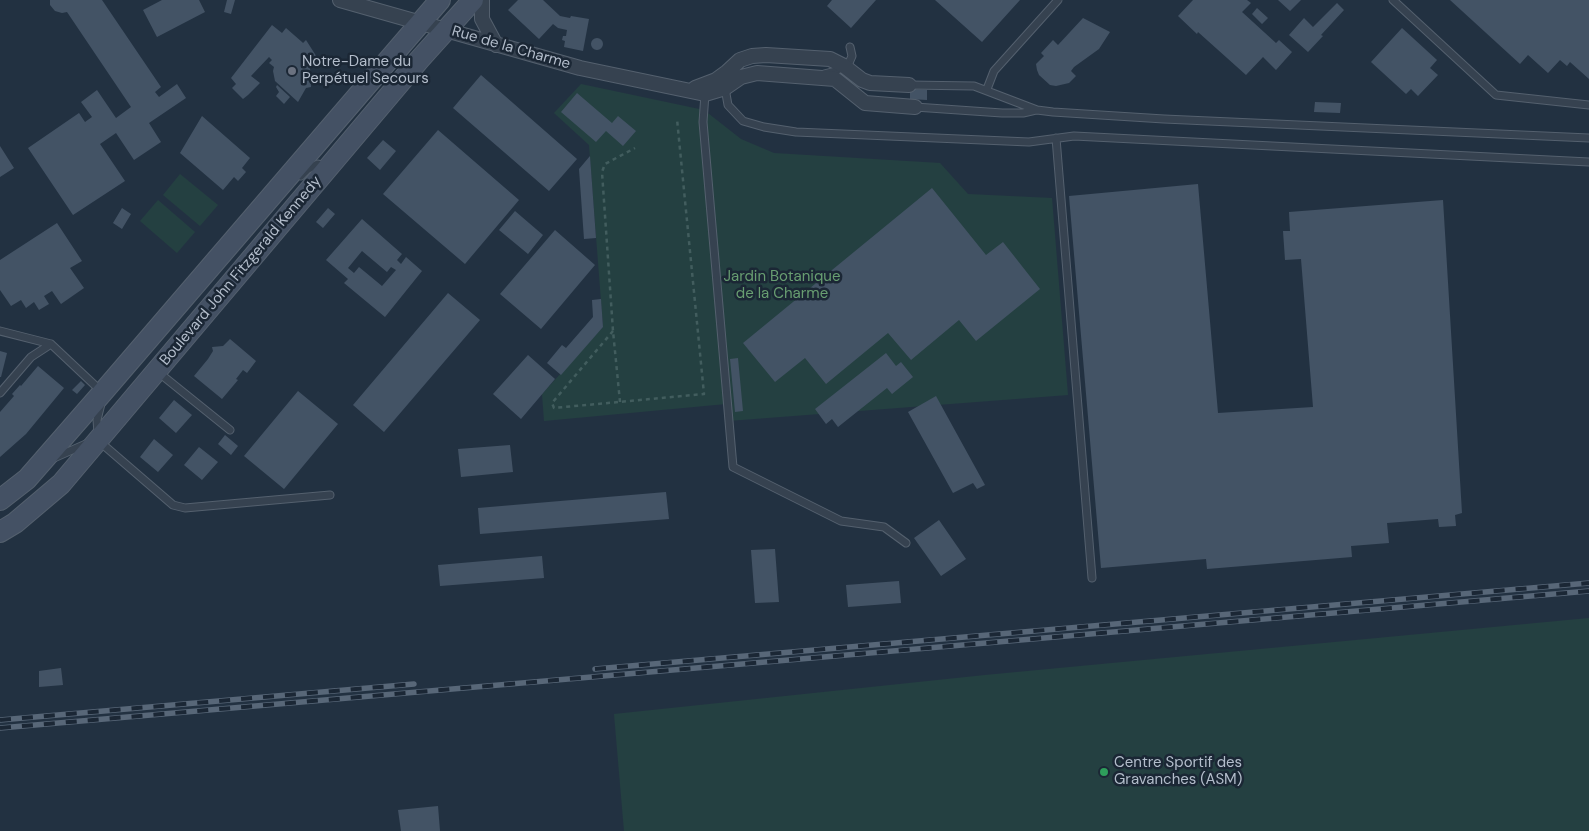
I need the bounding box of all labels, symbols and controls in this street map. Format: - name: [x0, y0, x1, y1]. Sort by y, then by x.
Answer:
- street label: Rue de la Charme: [450, 22, 572, 74]
- place label: Notre-Dame du Perpétuel Secours: [302, 53, 429, 88]
- marker: Notre-Dame du Perpétuel Secours: [286, 65, 298, 77]
- street label: Boulevard John Fitzgerald Kennedy: [156, 173, 326, 369]
- park label: Jardin Botanique de la Charme: [724, 268, 840, 303]
- place label: Centre Sportif des Gravanches (ASM): [1114, 754, 1242, 789]
- marker: Centre Sportif des Gravanches (ASM): [1098, 766, 1110, 778]

